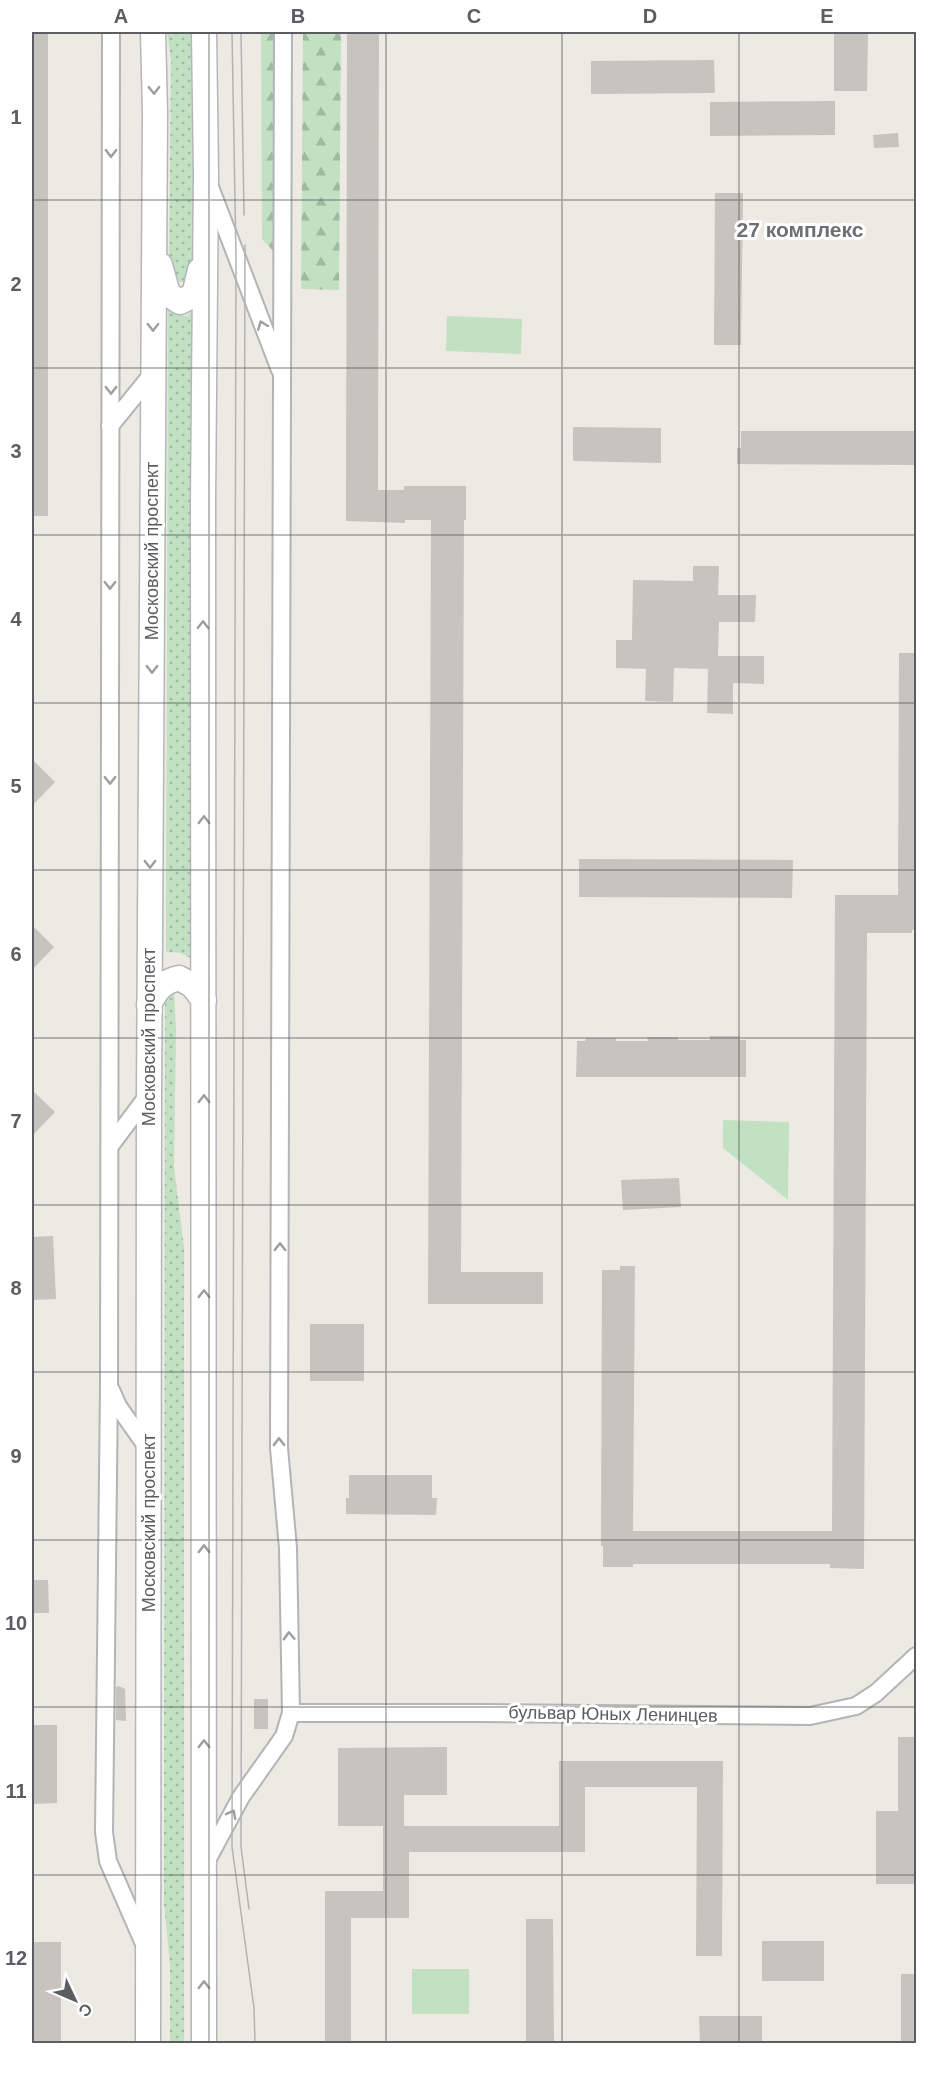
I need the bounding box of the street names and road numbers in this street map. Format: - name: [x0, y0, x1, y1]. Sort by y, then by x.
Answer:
- street label: Московский проспект: [142, 462, 162, 640]
- street label: Московский проспект: [139, 948, 159, 1126]
- street label: Московский проспект: [139, 1434, 159, 1612]
- street label: бульвар Юных Ленинцев: [508, 1702, 718, 1726]

